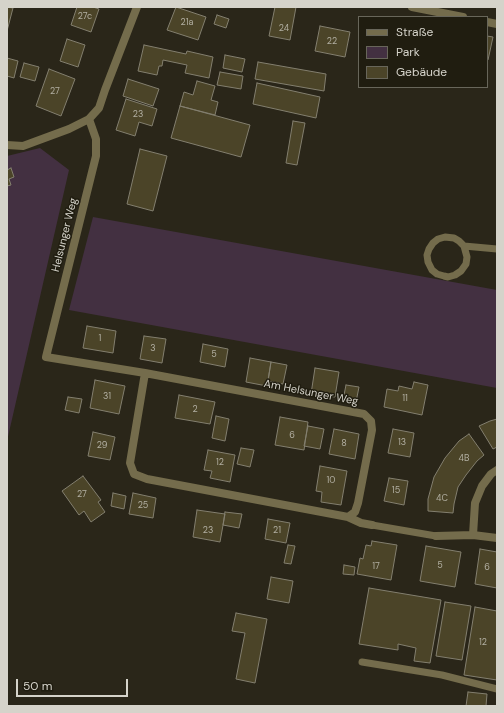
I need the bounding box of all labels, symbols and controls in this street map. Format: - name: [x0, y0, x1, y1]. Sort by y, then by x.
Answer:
- house number: 27c: [78, 12, 92, 22]
- legend: [358, 16, 488, 88]
- house number: 21a: [181, 18, 193, 28]
- house number: 24: [279, 24, 289, 34]
- text: Straße: [396, 24, 433, 40]
- house number: 22: [327, 37, 337, 47]
- text: Park: [396, 44, 420, 60]
- text: Gebäude: [396, 64, 447, 80]
- house number: 27: [50, 87, 60, 97]
- house number: 23: [133, 110, 143, 120]
- street label: Helsunger Weg: [49, 197, 81, 273]
- house number: 1: [99, 334, 101, 344]
- house number: 3: [150, 344, 156, 354]
- house number: 5: [211, 350, 217, 360]
- street label: Am Helsunger Weg: [263, 377, 359, 409]
- house number: 31: [103, 392, 111, 402]
- house number: 11: [402, 394, 408, 404]
- house number: 2: [192, 405, 198, 415]
- house number: 6: [289, 431, 295, 441]
- house number: 13: [398, 438, 406, 448]
- house number: 8: [341, 439, 347, 449]
- house number: 29: [97, 441, 107, 451]
- house number: 4B: [459, 454, 469, 464]
- house number: 12: [216, 458, 224, 468]
- house number: 10: [327, 476, 335, 486]
- house number: 15: [392, 486, 400, 496]
- house number: 27: [77, 490, 87, 500]
- house number: 4C: [436, 494, 448, 504]
- house number: 25: [138, 501, 148, 511]
- house number: 23: [203, 526, 213, 536]
- house number: 21: [273, 526, 281, 536]
- house number: 5: [437, 561, 443, 571]
- house number: 17: [372, 562, 380, 572]
- house number: 6: [484, 563, 490, 573]
- house number: 12: [479, 638, 487, 648]
- scale bar: [18, 671, 130, 697]
- text: 50 m: [23, 678, 52, 694]

